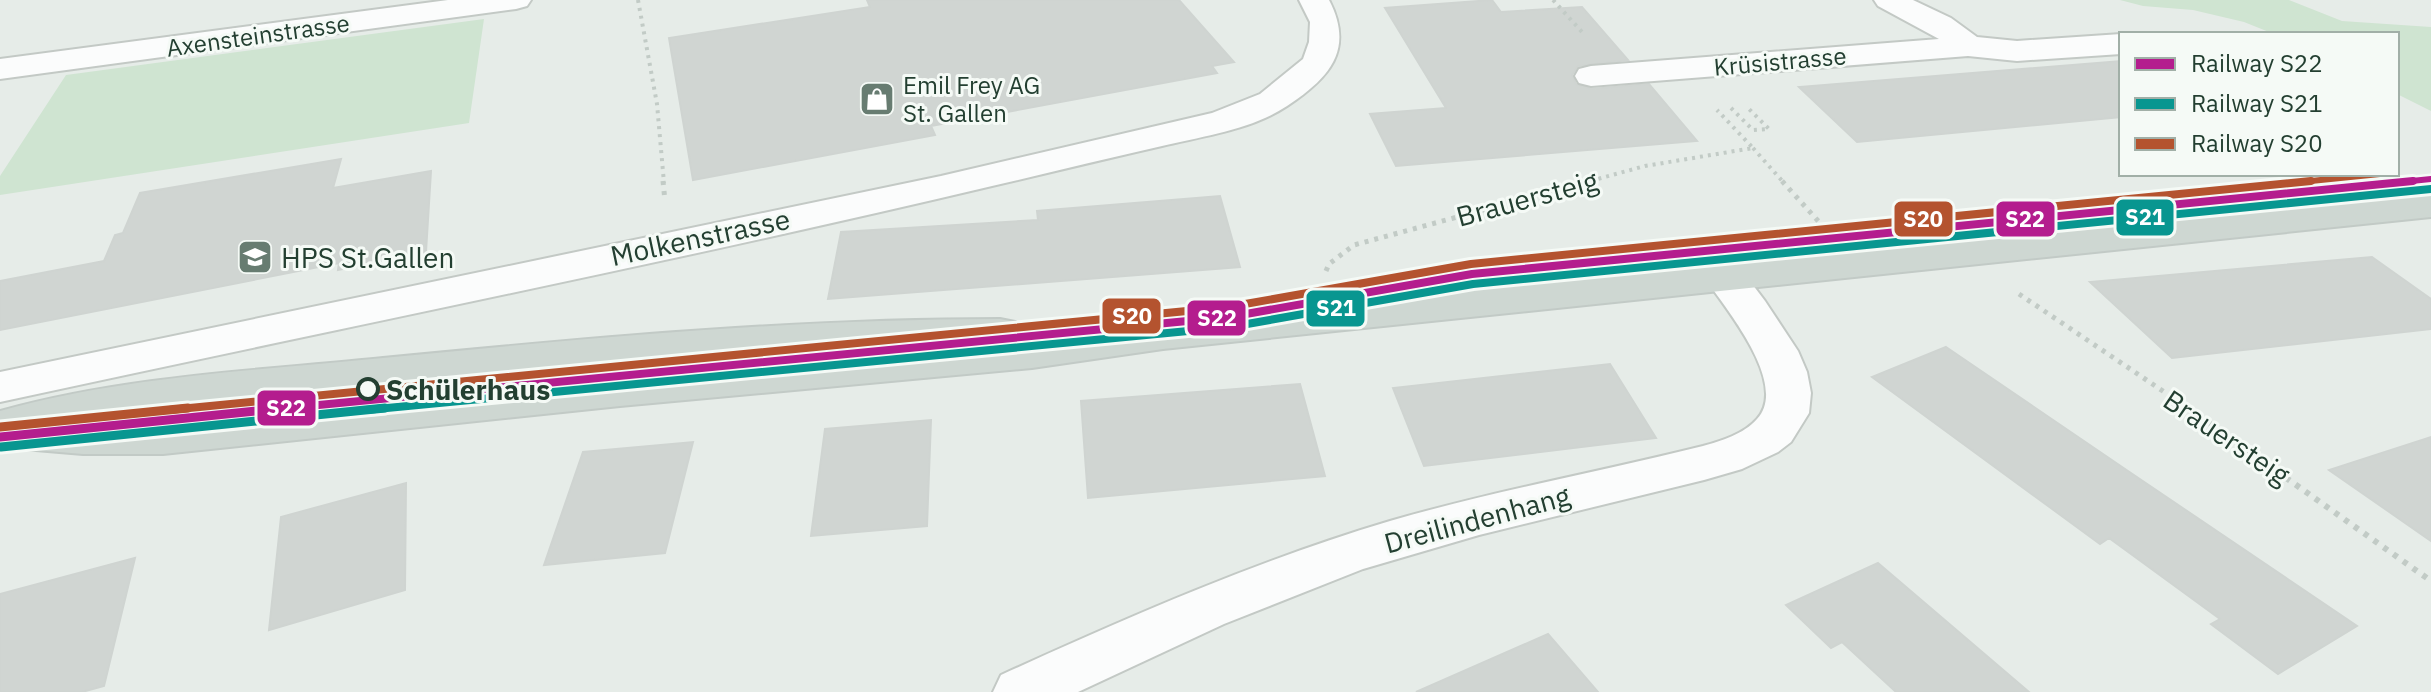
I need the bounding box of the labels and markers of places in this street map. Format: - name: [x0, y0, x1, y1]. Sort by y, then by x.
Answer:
- place label: Emil Frey AG St. Gallen: [903, 69, 1040, 129]
- shop icon: Emil Frey AG St. Gallen: [858, 80, 896, 118]
- school or university icon: HPS St.Gallen: [236, 238, 274, 276]
- place label: HPS St.Gallen: [281, 239, 454, 276]
- place label: Schülerhaus: [386, 371, 550, 408]
- marker: Schülerhaus: [357, 378, 379, 400]

